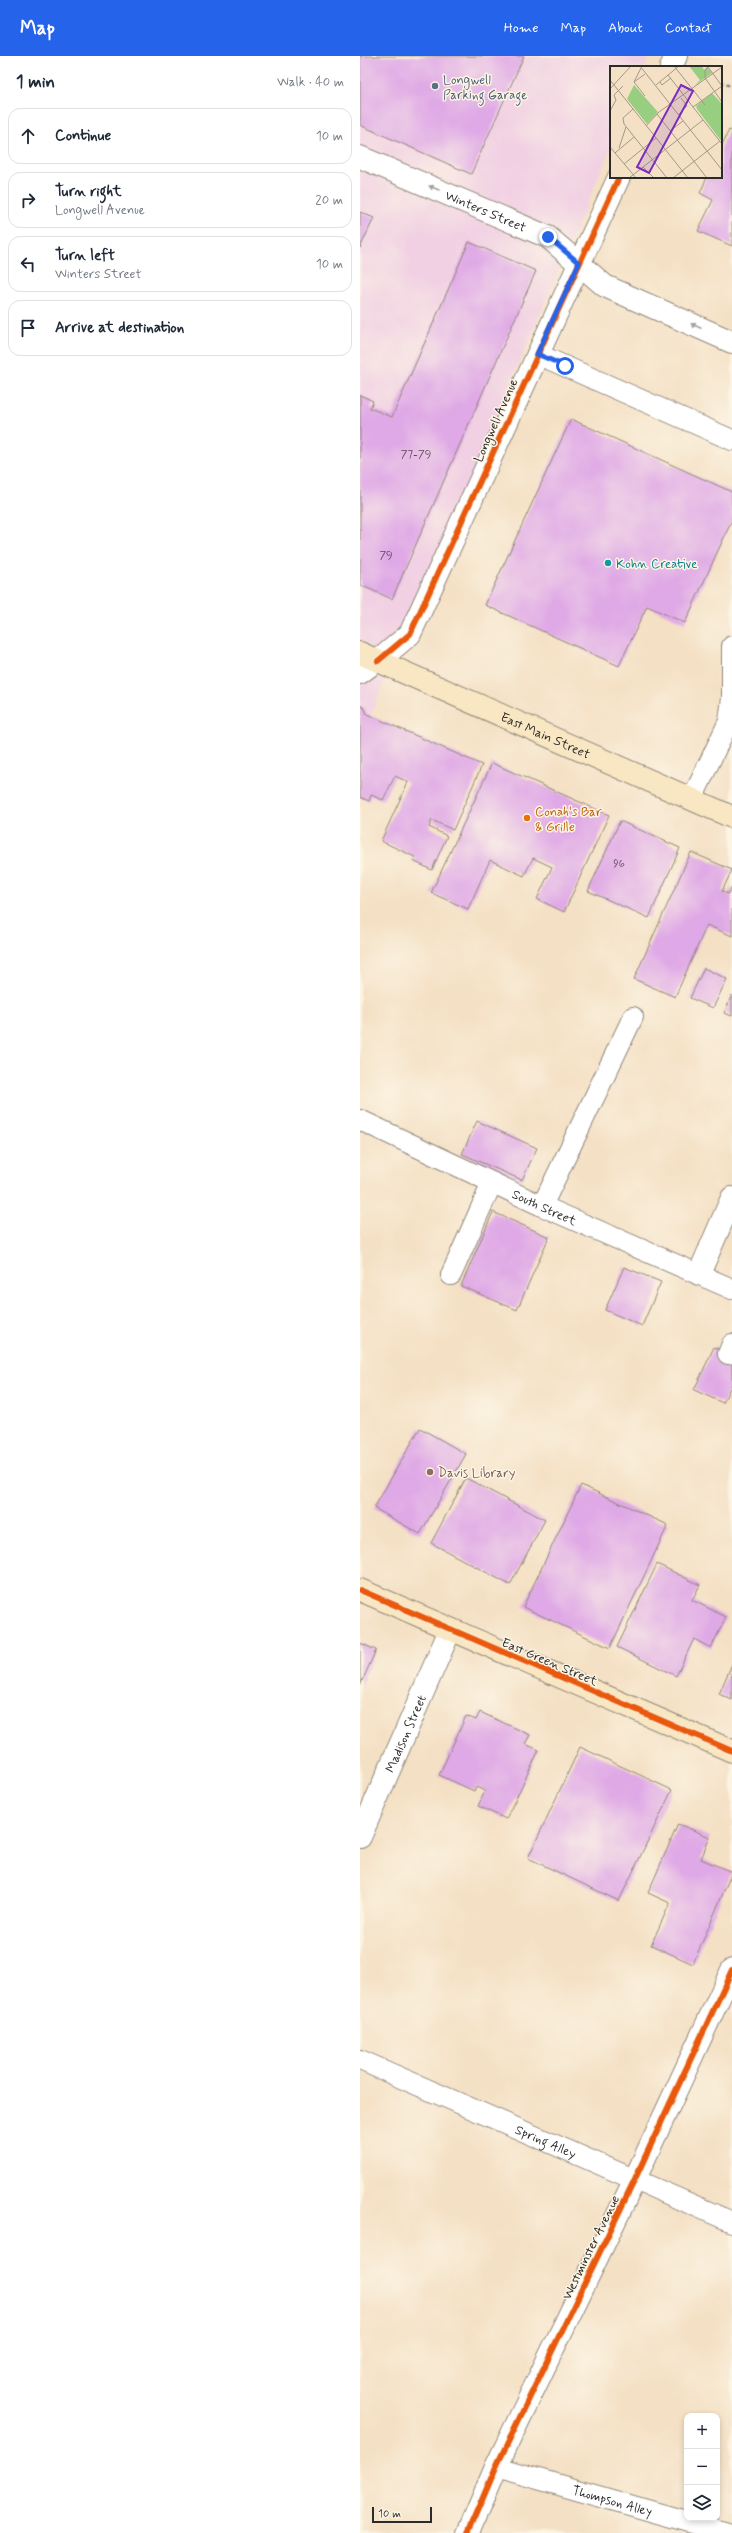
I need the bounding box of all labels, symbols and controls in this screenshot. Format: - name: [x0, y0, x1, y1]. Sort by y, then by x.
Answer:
- text: Map: [20, 16, 55, 41]
- text: Home: [504, 19, 538, 37]
- text: Map: [560, 19, 586, 37]
- text: About: [608, 19, 643, 37]
- text: Contact: [665, 19, 712, 37]
- inset map: [610, 66, 722, 178]
- text: 1 min: [16, 71, 55, 93]
- place label: Longwell Parking Garage: [443, 72, 527, 106]
- text: Walk · 40 m: [277, 74, 344, 91]
- marker: Longwell Parking Garage: [430, 81, 440, 91]
- icon: ahead: [17, 125, 39, 147]
- text: Continue: [55, 126, 111, 146]
- text: 10 m: [316, 128, 343, 145]
- text: Turn right: [55, 182, 122, 202]
- one-way arrow: [427, 185, 439, 191]
- street label: Winters Street: [442, 187, 529, 237]
- icon: right: [17, 189, 39, 211]
- text: 20 m: [315, 192, 343, 209]
- text: Longwell Avenue: [55, 202, 145, 219]
- route end: [539, 228, 557, 246]
- text: Turn left: [55, 246, 115, 266]
- icon: left: [17, 253, 39, 275]
- text: 10 m: [316, 256, 343, 273]
- text: Winters Street: [55, 266, 142, 283]
- icon: arrive: [17, 317, 39, 339]
- text: Arrive at destination: [55, 318, 184, 338]
- one-way arrow: [690, 323, 702, 329]
- route start: [556, 357, 574, 375]
- street label: Longwell Avenue: [470, 376, 523, 466]
- house number: 77-79: [401, 448, 431, 462]
- house number: 79: [379, 549, 393, 563]
- place label: Kohn Creative: [616, 556, 698, 573]
- marker: Kohn Creative: [603, 558, 613, 568]
- street label: East Main Street: [498, 709, 593, 763]
- place label: Conah's Bar & Grille: [535, 804, 603, 836]
- marker: Conah's Bar & Grille: [522, 813, 532, 823]
- house number: 96: [613, 857, 625, 871]
- street label: South Street: [509, 1186, 579, 1230]
- place label: Davis Library: [438, 1465, 516, 1482]
- marker: Davis Library: [425, 1467, 435, 1477]
- street label: East Green Street: [499, 1634, 600, 1690]
- street label: Madison Street: [382, 1692, 431, 1776]
- street label: Spring Alley: [512, 2122, 579, 2163]
- street label: Westminster Avenue: [559, 2192, 624, 2303]
- map controls: [684, 2413, 720, 2521]
- button: +: [684, 2413, 720, 2449]
- button: −: [684, 2449, 720, 2485]
- street label: Thompson Alley: [570, 2482, 654, 2521]
- button: layers: [684, 2485, 720, 2521]
- scale bar: [372, 2505, 432, 2524]
- text: 10 m: [378, 2507, 401, 2521]

